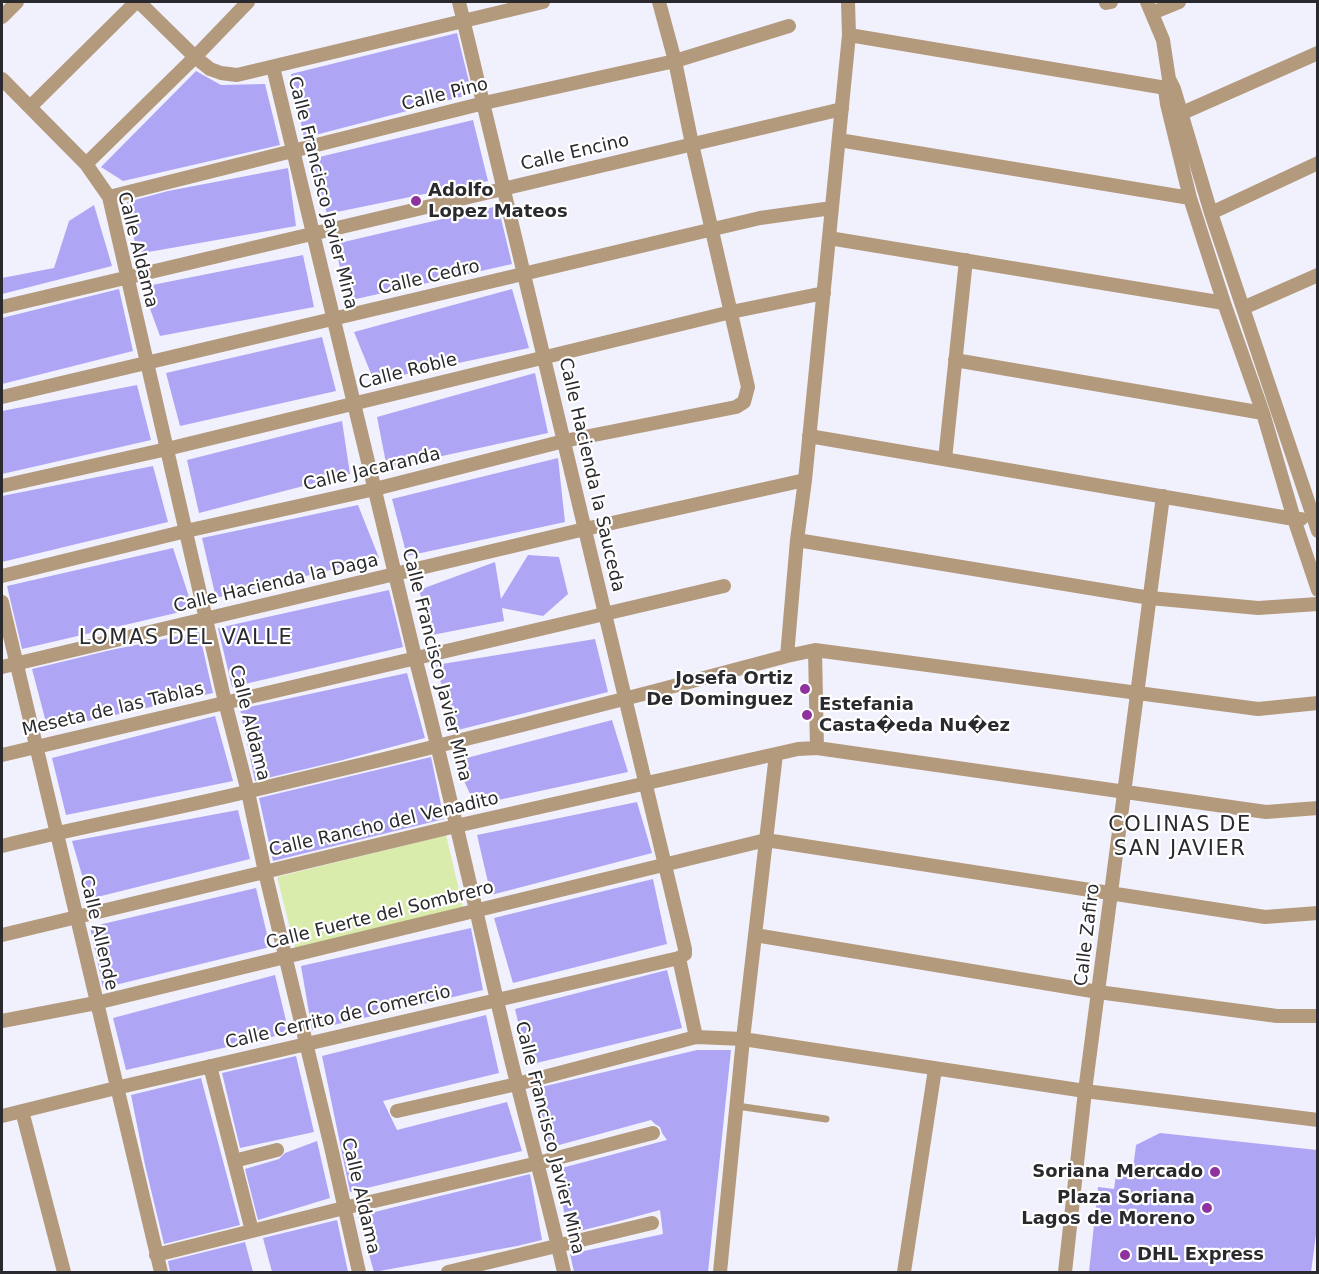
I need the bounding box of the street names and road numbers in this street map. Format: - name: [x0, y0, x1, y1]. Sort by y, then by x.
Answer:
- street label: Calle Francisco Javier Mina: [283, 74, 361, 312]
- street label: Calle Pino: [400, 74, 490, 116]
- street label: Calle Encino: [519, 130, 631, 176]
- street label: Calle Aldama: [112, 190, 162, 310]
- street label: Calle Cedro: [376, 256, 482, 300]
- street label: Calle Roble: [357, 349, 459, 395]
- street label: Calle Hacienda la Sauceda: [554, 356, 628, 594]
- street label: Calle Jacaranda: [301, 444, 443, 496]
- street label: Calle Francisco Javier Mina: [397, 546, 475, 784]
- street label: Calle Hacienda la Daga: [171, 550, 381, 618]
- street label: Calle Aldama: [224, 663, 274, 783]
- street label: Meseta de las Tablas: [20, 679, 206, 741]
- street label: Calle Rancho del Venadito: [267, 788, 501, 862]
- street label: Calle Allende: [74, 873, 122, 993]
- street label: Calle Fuerte del Sombrero: [264, 877, 496, 955]
- street label: Calle Zafiro: [1071, 883, 1105, 987]
- street label: Calle Cerrito de Comercio: [223, 982, 453, 1054]
- street label: Calle Francisco Javier Mina: [510, 1019, 588, 1257]
- street label: Calle Aldama: [336, 1136, 384, 1256]

